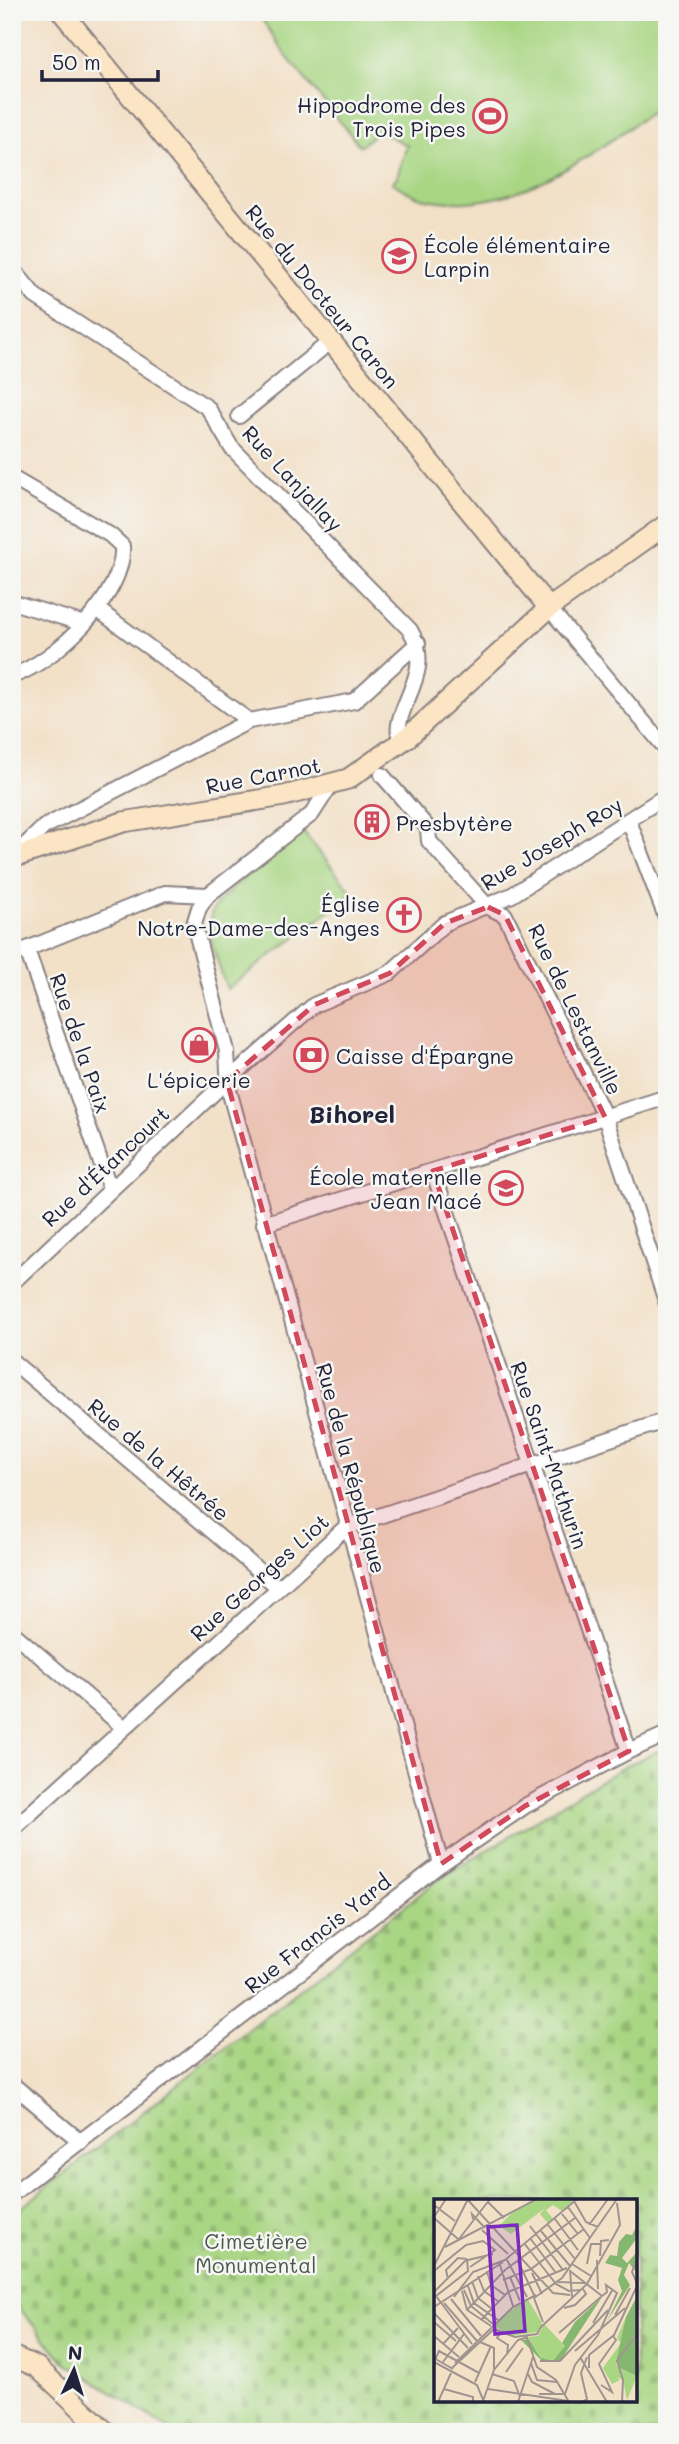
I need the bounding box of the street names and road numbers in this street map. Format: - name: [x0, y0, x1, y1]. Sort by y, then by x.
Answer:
- street label: Rue du Docteur Caron: [240, 198, 406, 394]
- street label: Rue Lanjallay: [237, 419, 349, 537]
- street label: Rue Carnot: [203, 751, 323, 799]
- street label: Rue Joseph Roy: [475, 790, 627, 896]
- street label: Rue de Lestanville: [523, 919, 629, 1099]
- street label: Rue de la Paix: [44, 970, 118, 1116]
- street label: Rue d'Étancourt: [36, 1100, 174, 1232]
- street label: Rue Saint-Mathurin: [505, 1358, 595, 1552]
- street label: Rue de la République: [311, 1360, 393, 1576]
- street label: Rue de la Hêtrée: [83, 1392, 235, 1526]
- street label: Rue Georges Liot: [184, 1508, 334, 1646]
- street label: Rue Francis Yard: [239, 1868, 395, 1998]

